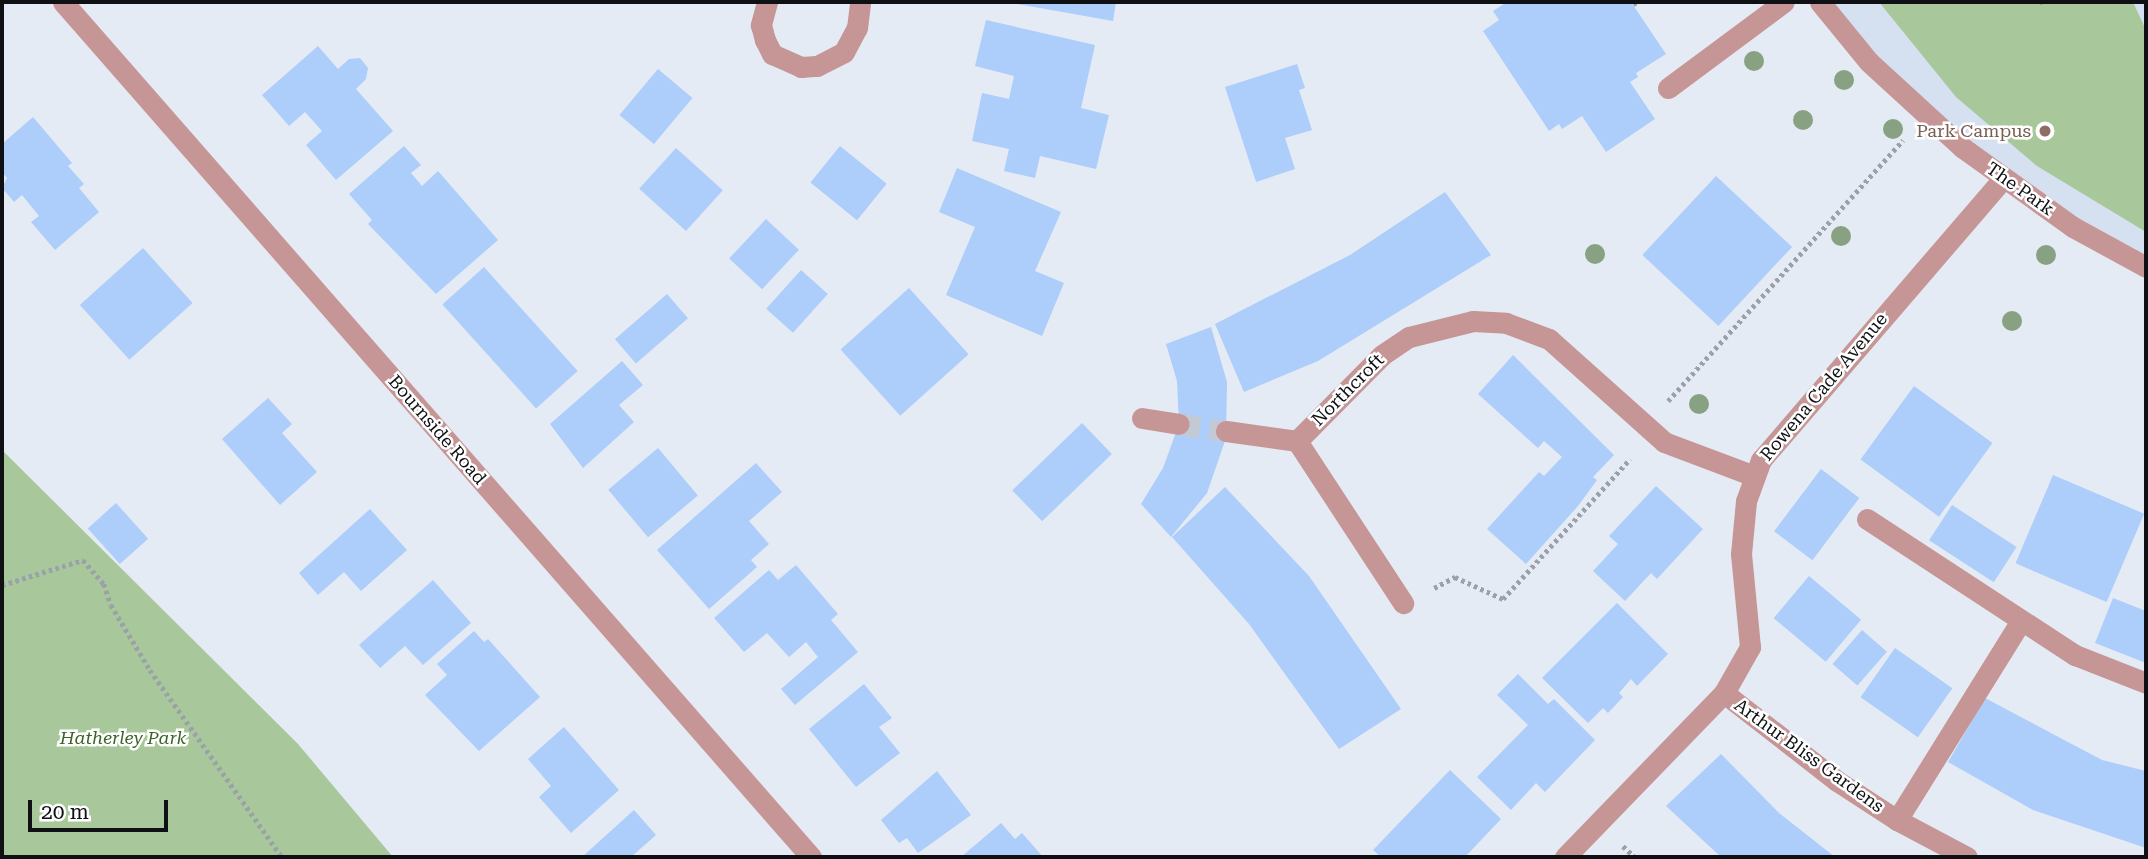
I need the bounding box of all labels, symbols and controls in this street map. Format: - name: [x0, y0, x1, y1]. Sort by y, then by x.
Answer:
- place label: Park Campus: [1916, 120, 2031, 142]
- marker: Park Campus: [2037, 123, 2053, 139]
- street label: The Park: [1982, 158, 2058, 220]
- street label: Rowena Cade Avenue: [1756, 309, 1892, 465]
- street label: Northcroft: [1307, 349, 1389, 431]
- street label: Bournside Road: [384, 371, 490, 489]
- street label: Arthur Bliss Gardens: [1730, 695, 1888, 817]
- park label: Hatherley Park: [60, 727, 186, 749]
- scale bar: [32, 786, 172, 830]
- text: 20 m: [41, 800, 89, 824]

